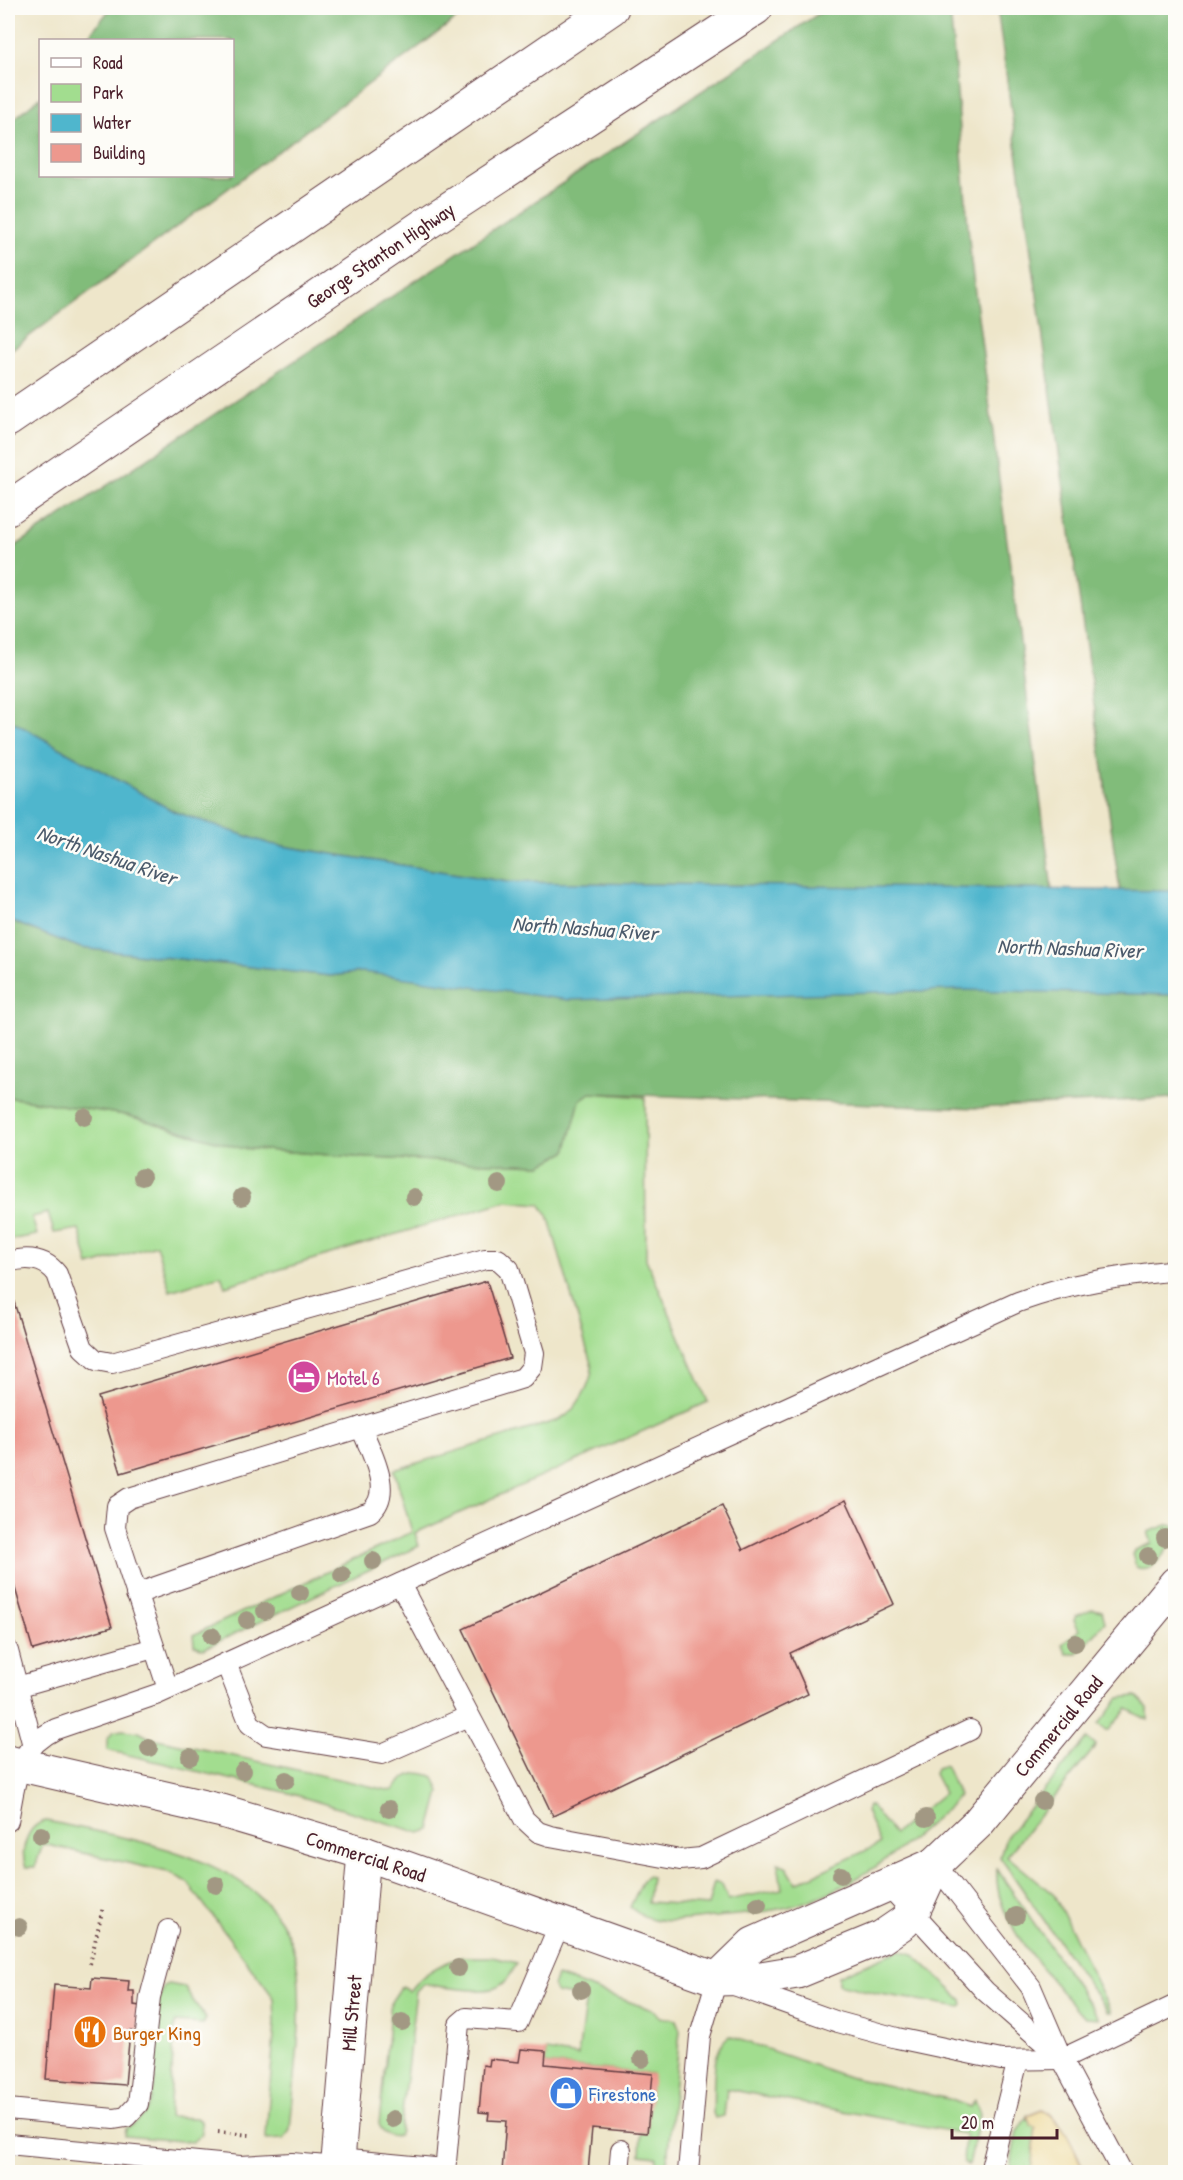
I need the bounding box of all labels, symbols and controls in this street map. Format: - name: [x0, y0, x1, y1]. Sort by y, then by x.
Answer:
- legend: [39, 39, 234, 177]
- text: Road: [93, 50, 123, 75]
- text: Park: [93, 80, 124, 105]
- text: Water: [93, 110, 131, 135]
- text: Building: [93, 140, 145, 165]
- street label: George Stanton Highway: [301, 195, 459, 315]
- water label: North Nashua River: [34, 818, 183, 893]
- water label: North Nashua River: [511, 908, 661, 948]
- water label: North Nashua River: [997, 931, 1146, 965]
- hotel icon: Motel 6: [286, 1359, 322, 1395]
- place label: Motel 6: [327, 1364, 380, 1391]
- street label: Commercial Road: [1008, 1669, 1109, 1782]
- street label: Commercial Road: [303, 1824, 430, 1888]
- street label: Mill Street: [334, 1973, 368, 2052]
- restaurant icon: Burger King: [72, 2014, 108, 2050]
- place label: Burger King: [113, 2019, 201, 2046]
- shop icon: Firestone: [548, 2075, 584, 2111]
- place label: Firestone: [588, 2080, 656, 2107]
- scale bar: [952, 2102, 1057, 2140]
- text: 20 m: [961, 2110, 994, 2135]

